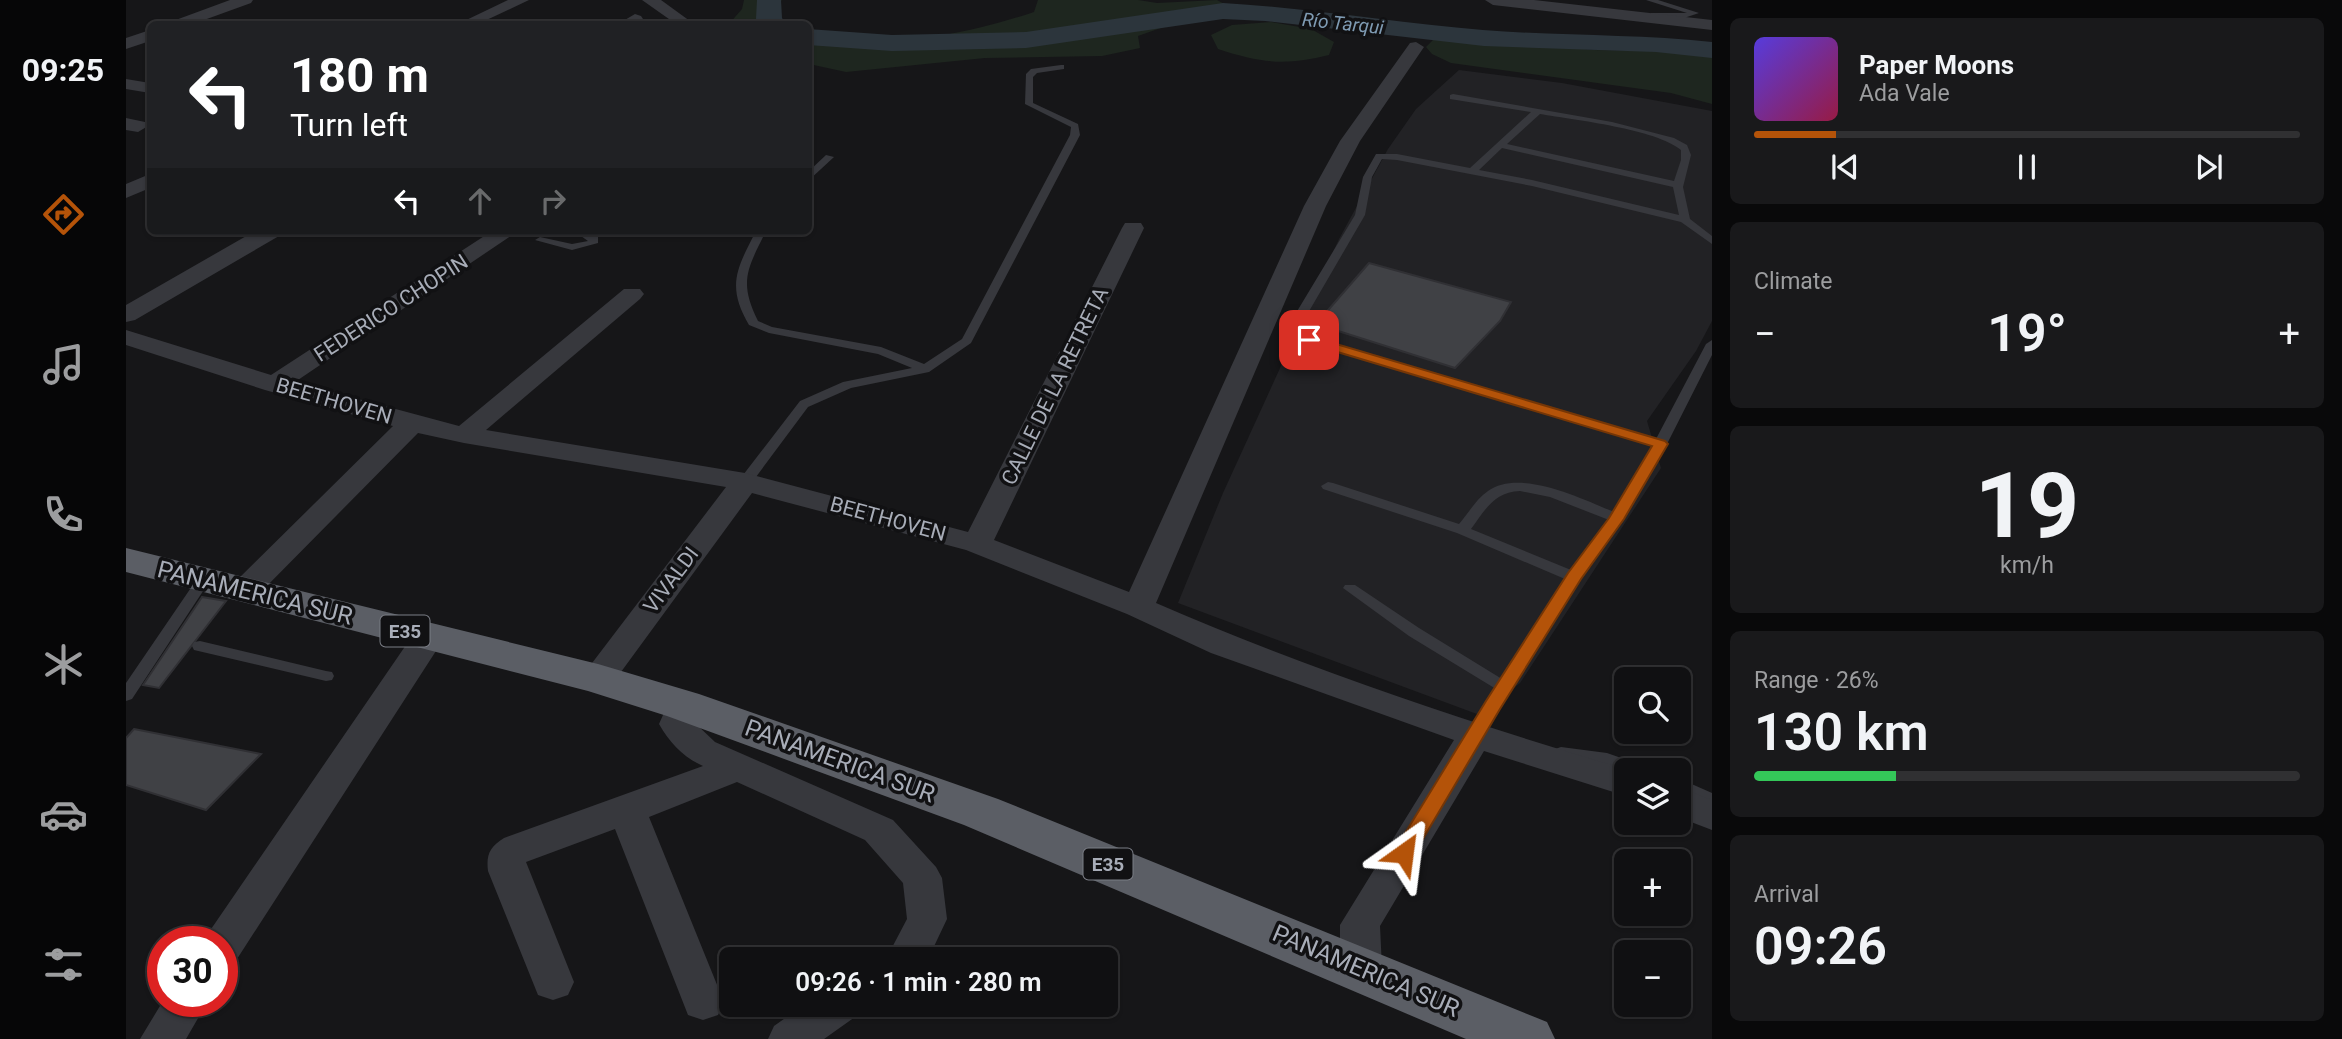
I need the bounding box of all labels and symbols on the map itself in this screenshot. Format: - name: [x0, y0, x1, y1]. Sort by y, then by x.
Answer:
- water label: Río Tarqui: [1301, 8, 1385, 39]
- street label: FEDERICO CHOPIN: [310, 249, 472, 367]
- street label: CALLE DE LA RETRETA: [997, 283, 1113, 489]
- pin: [1279, 310, 1339, 370]
- street label: BEETHOVEN: [273, 373, 395, 429]
- street label: BEETHOVEN: [827, 492, 949, 546]
- street label: VIVALDI: [638, 542, 704, 618]
- street label: PANAMERICA SUR: [155, 555, 356, 631]
- road number: E35: [380, 616, 430, 646]
- street label: PANAMERICA SUR: [741, 714, 939, 808]
- position arrow: [1367, 816, 1441, 890]
- road number: E35: [1084, 848, 1132, 880]
- street label: PANAMERICA SUR: [1269, 919, 1464, 1023]
- speed limit sign: 30: [147, 926, 238, 1017]

